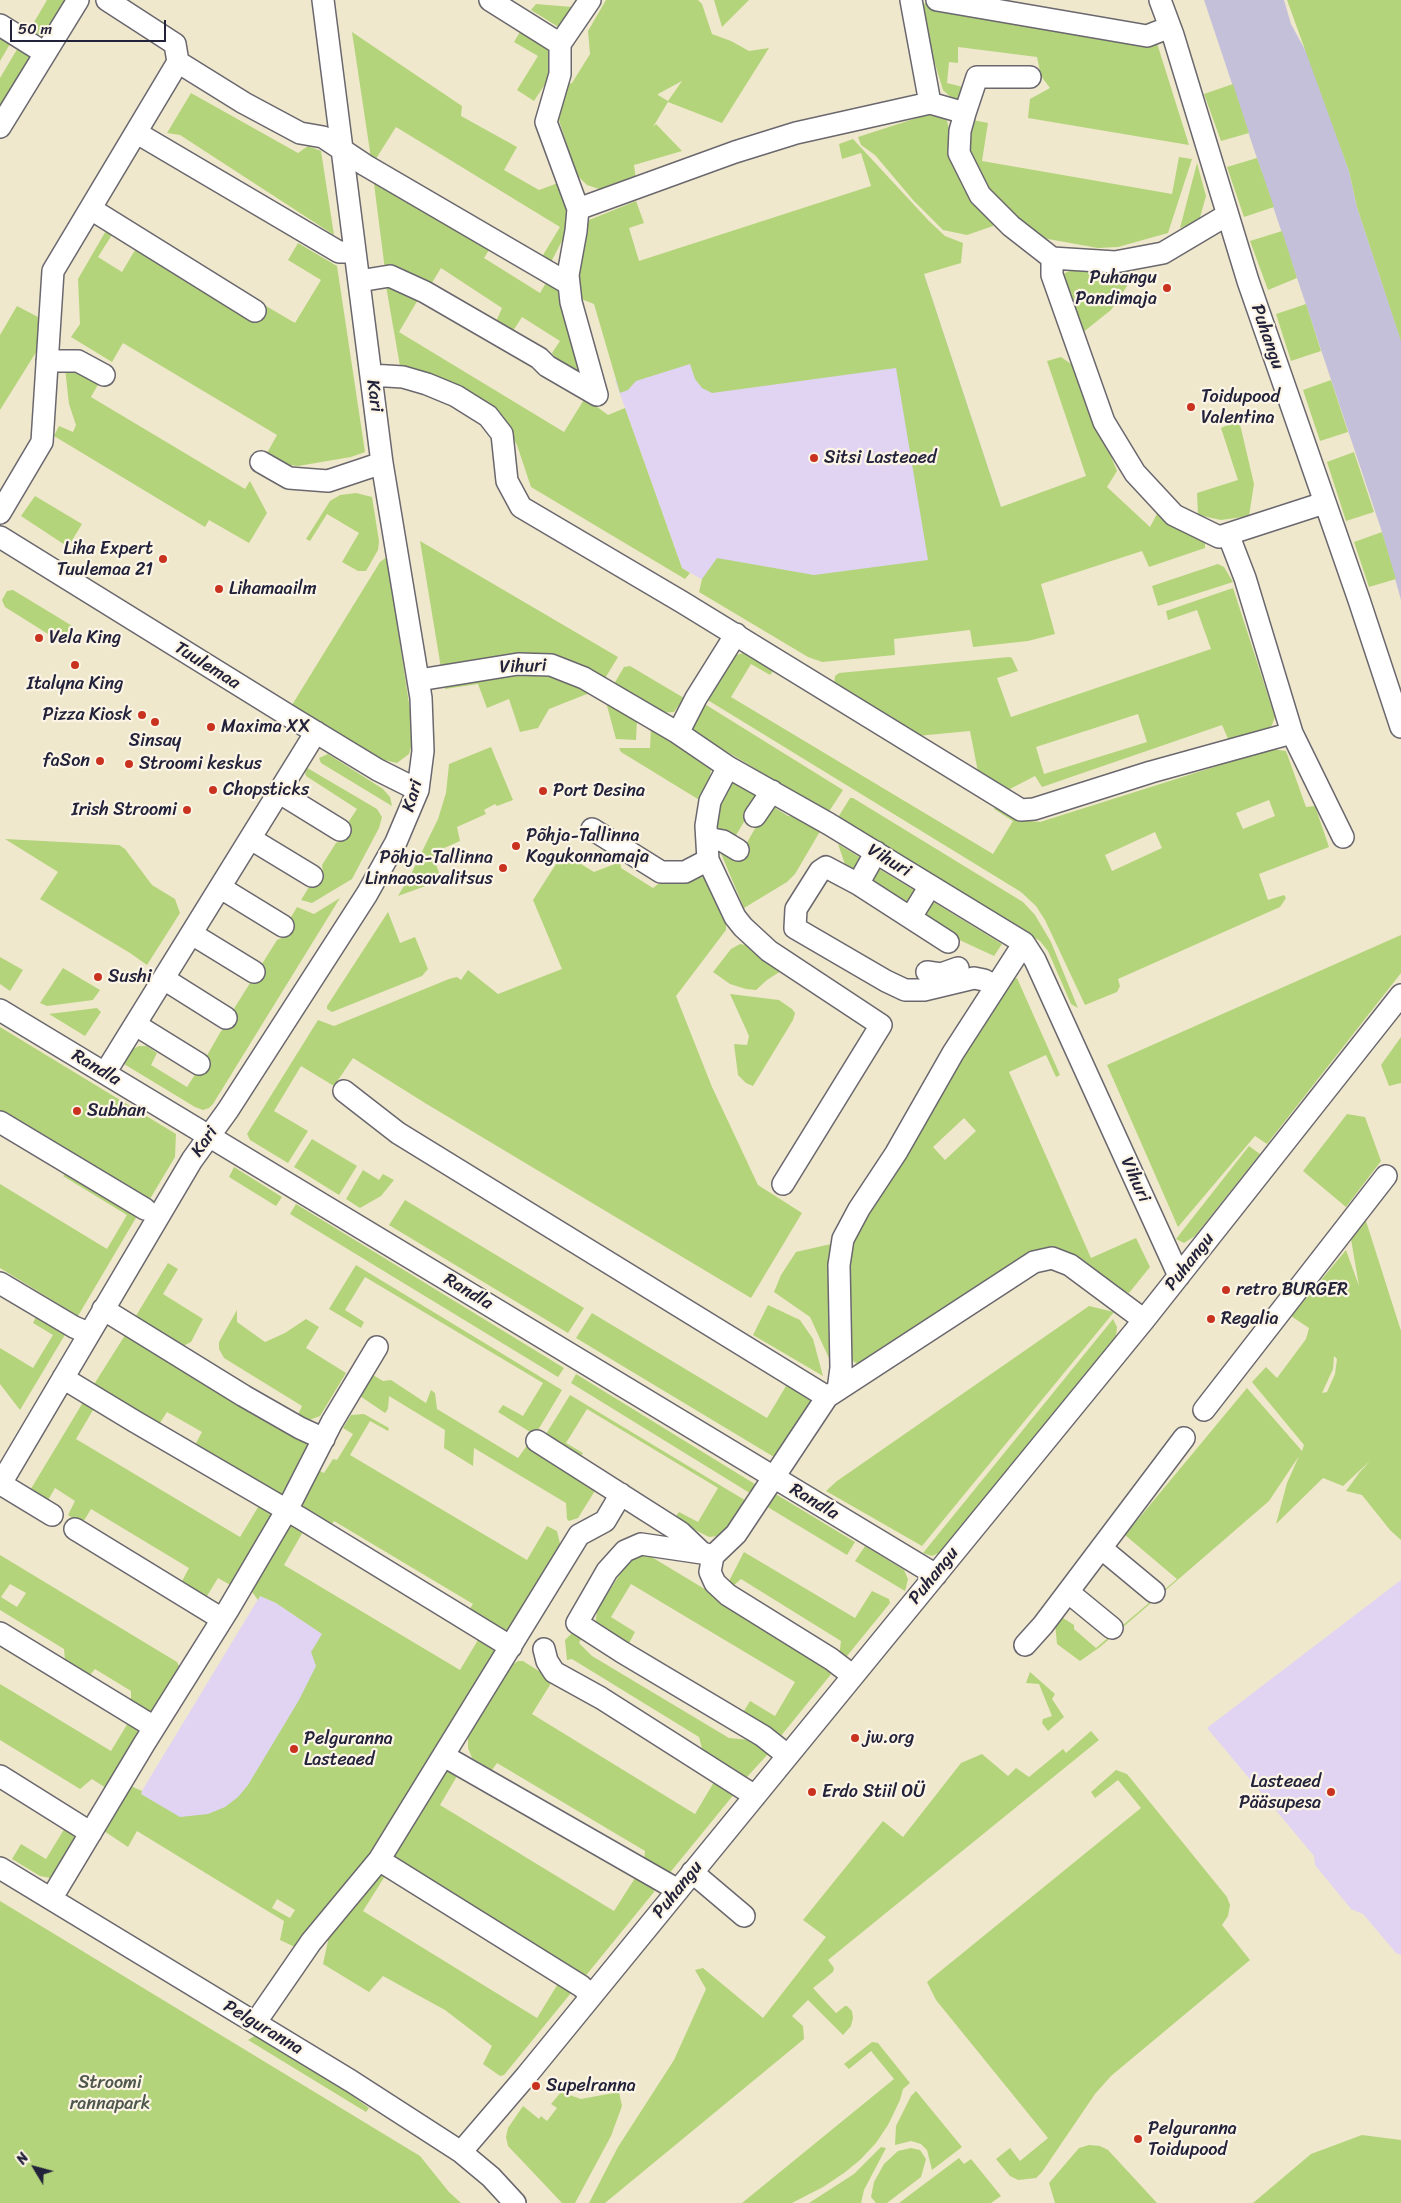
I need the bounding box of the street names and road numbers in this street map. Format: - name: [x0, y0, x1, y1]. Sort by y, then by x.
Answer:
- street label: Puhangu: [1246, 302, 1288, 372]
- street label: Kari: [361, 378, 387, 414]
- street label: Tuulemaa: [170, 637, 244, 695]
- street label: Vihuri: [499, 655, 547, 679]
- street label: Kari: [398, 777, 428, 815]
- street label: Vihuri: [863, 840, 915, 882]
- street label: Randla: [68, 1045, 124, 1091]
- street label: Kari: [187, 1123, 223, 1161]
- street label: Vihuri: [1116, 1154, 1154, 1206]
- street label: Puhangu: [1161, 1229, 1219, 1295]
- street label: Randla: [440, 1269, 496, 1315]
- street label: Randla: [786, 1479, 842, 1525]
- street label: Puhangu: [904, 1543, 964, 1609]
- street label: Puhangu: [648, 1857, 708, 1923]
- street label: Pelguranna: [219, 1996, 307, 2060]

